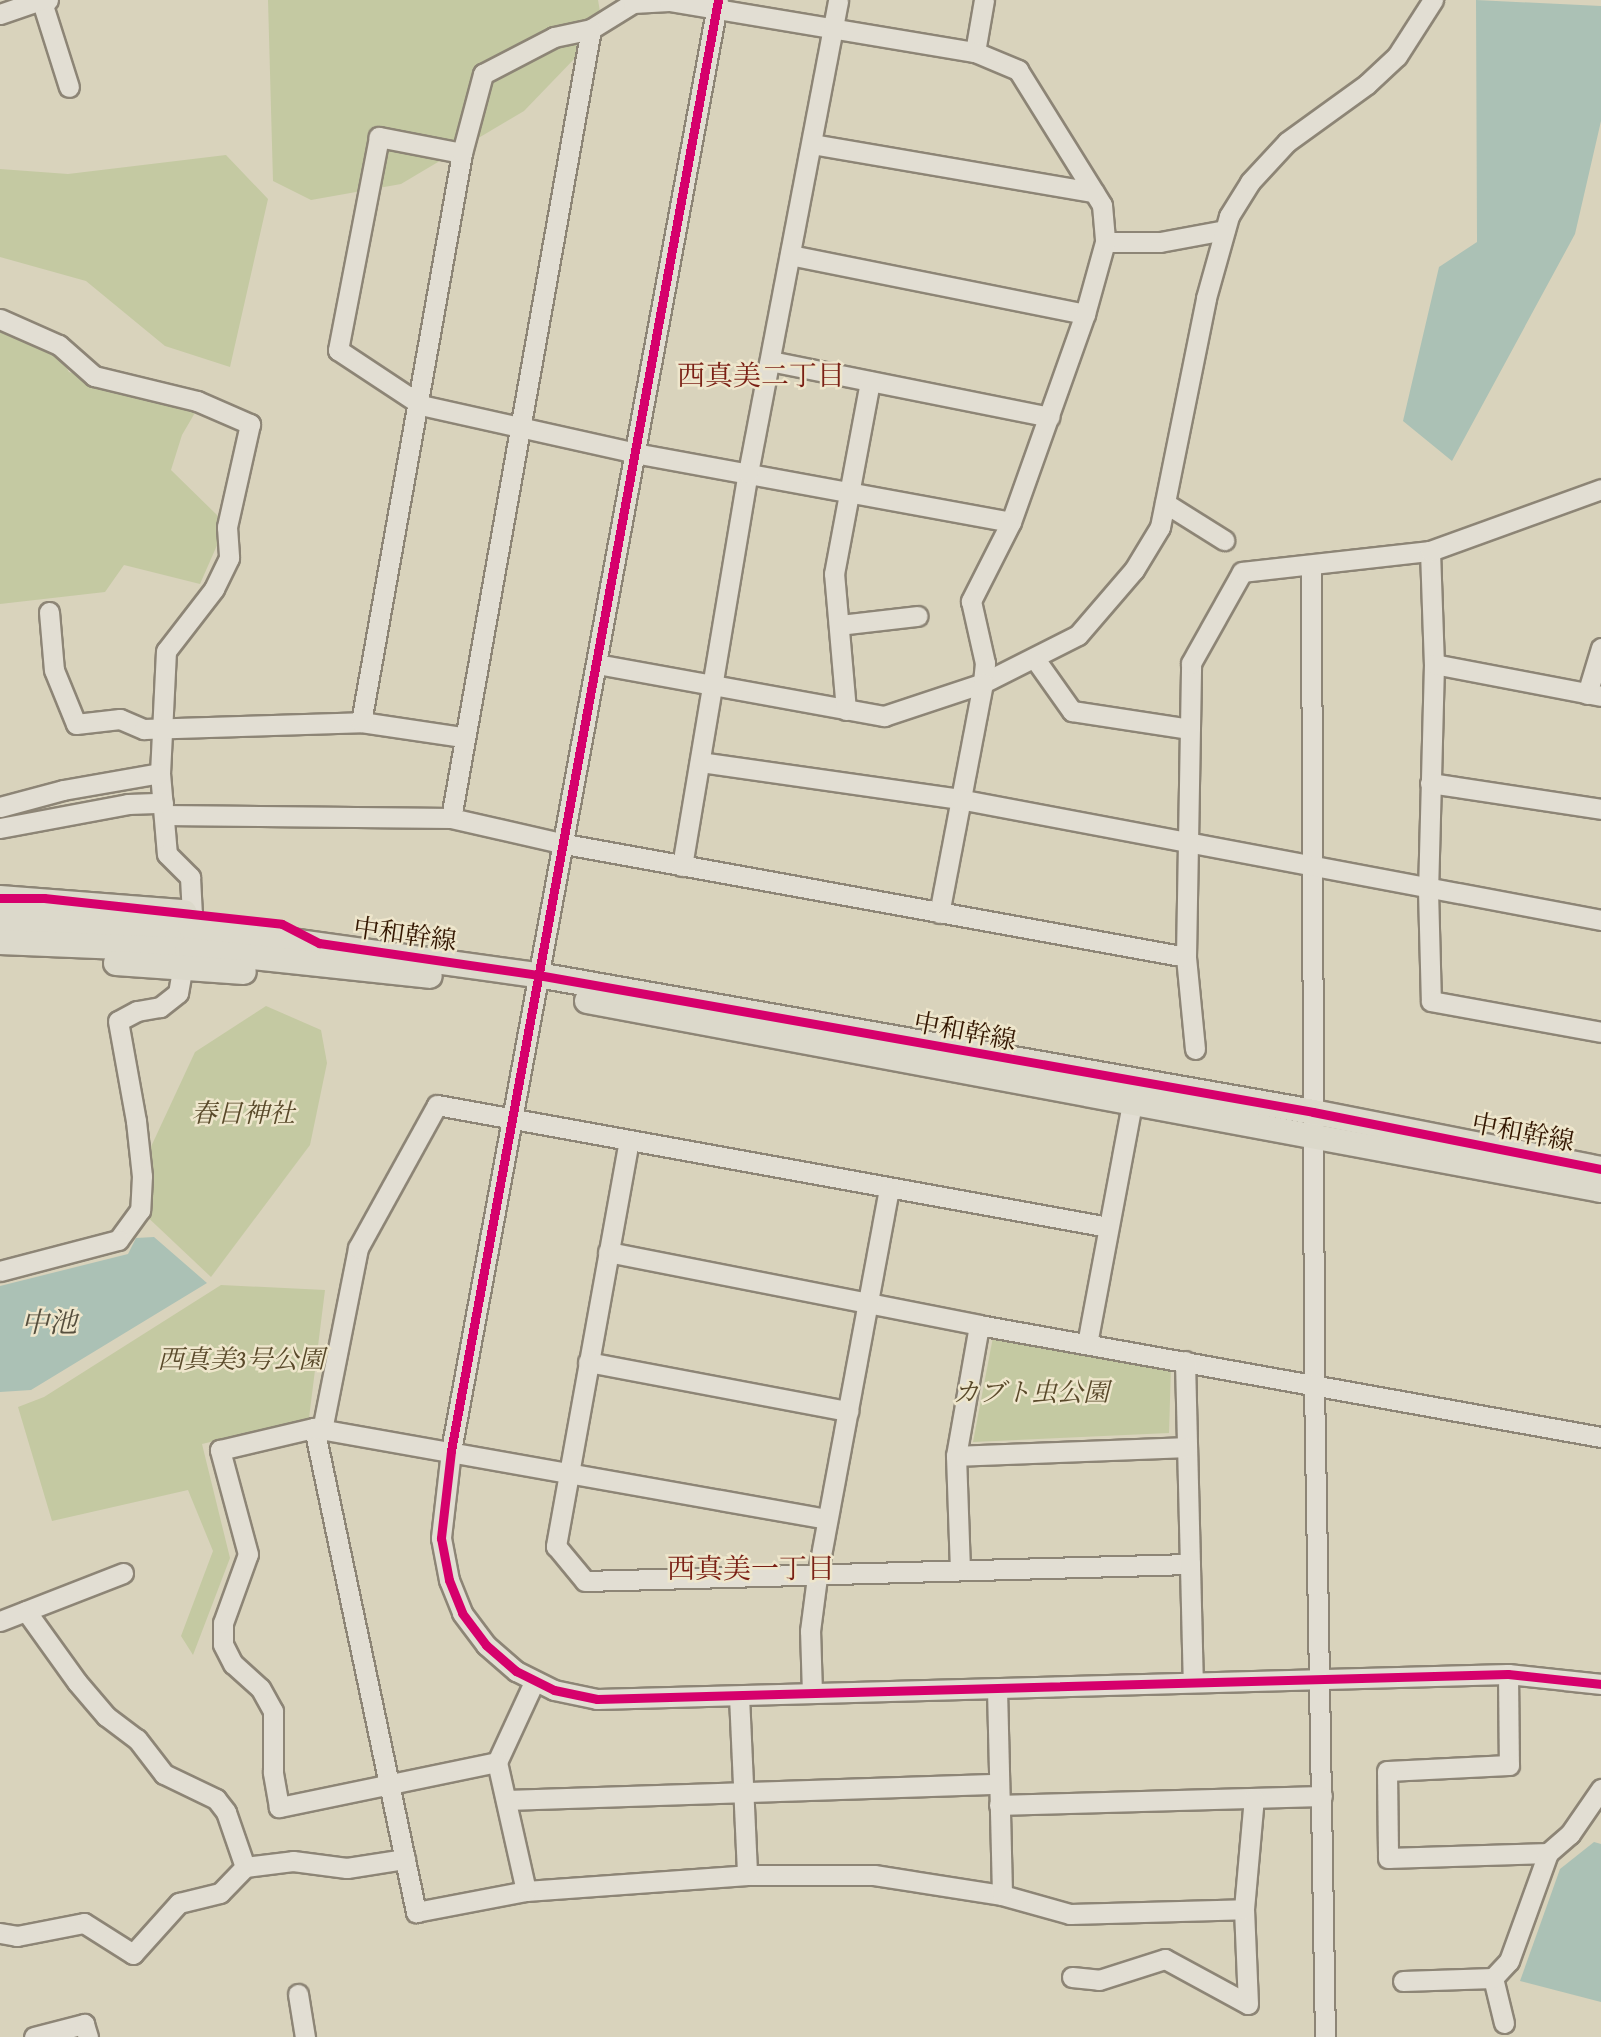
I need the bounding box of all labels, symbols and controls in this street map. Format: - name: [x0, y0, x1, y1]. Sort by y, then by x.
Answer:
- district label: 西真美二丁目: [677, 358, 845, 392]
- street label: 中和幹線: [351, 911, 459, 957]
- street label: 中和幹線: [911, 1006, 1019, 1056]
- park label: 春日神社: [191, 1097, 295, 1129]
- street label: 中和幹線: [1469, 1107, 1577, 1157]
- water label: 中池: [21, 1305, 77, 1339]
- park label: 西真美3号公園: [158, 1343, 324, 1375]
- park label: カブト虫公園: [953, 1376, 1109, 1408]
- district label: 西真美一丁目: [667, 1551, 835, 1585]

